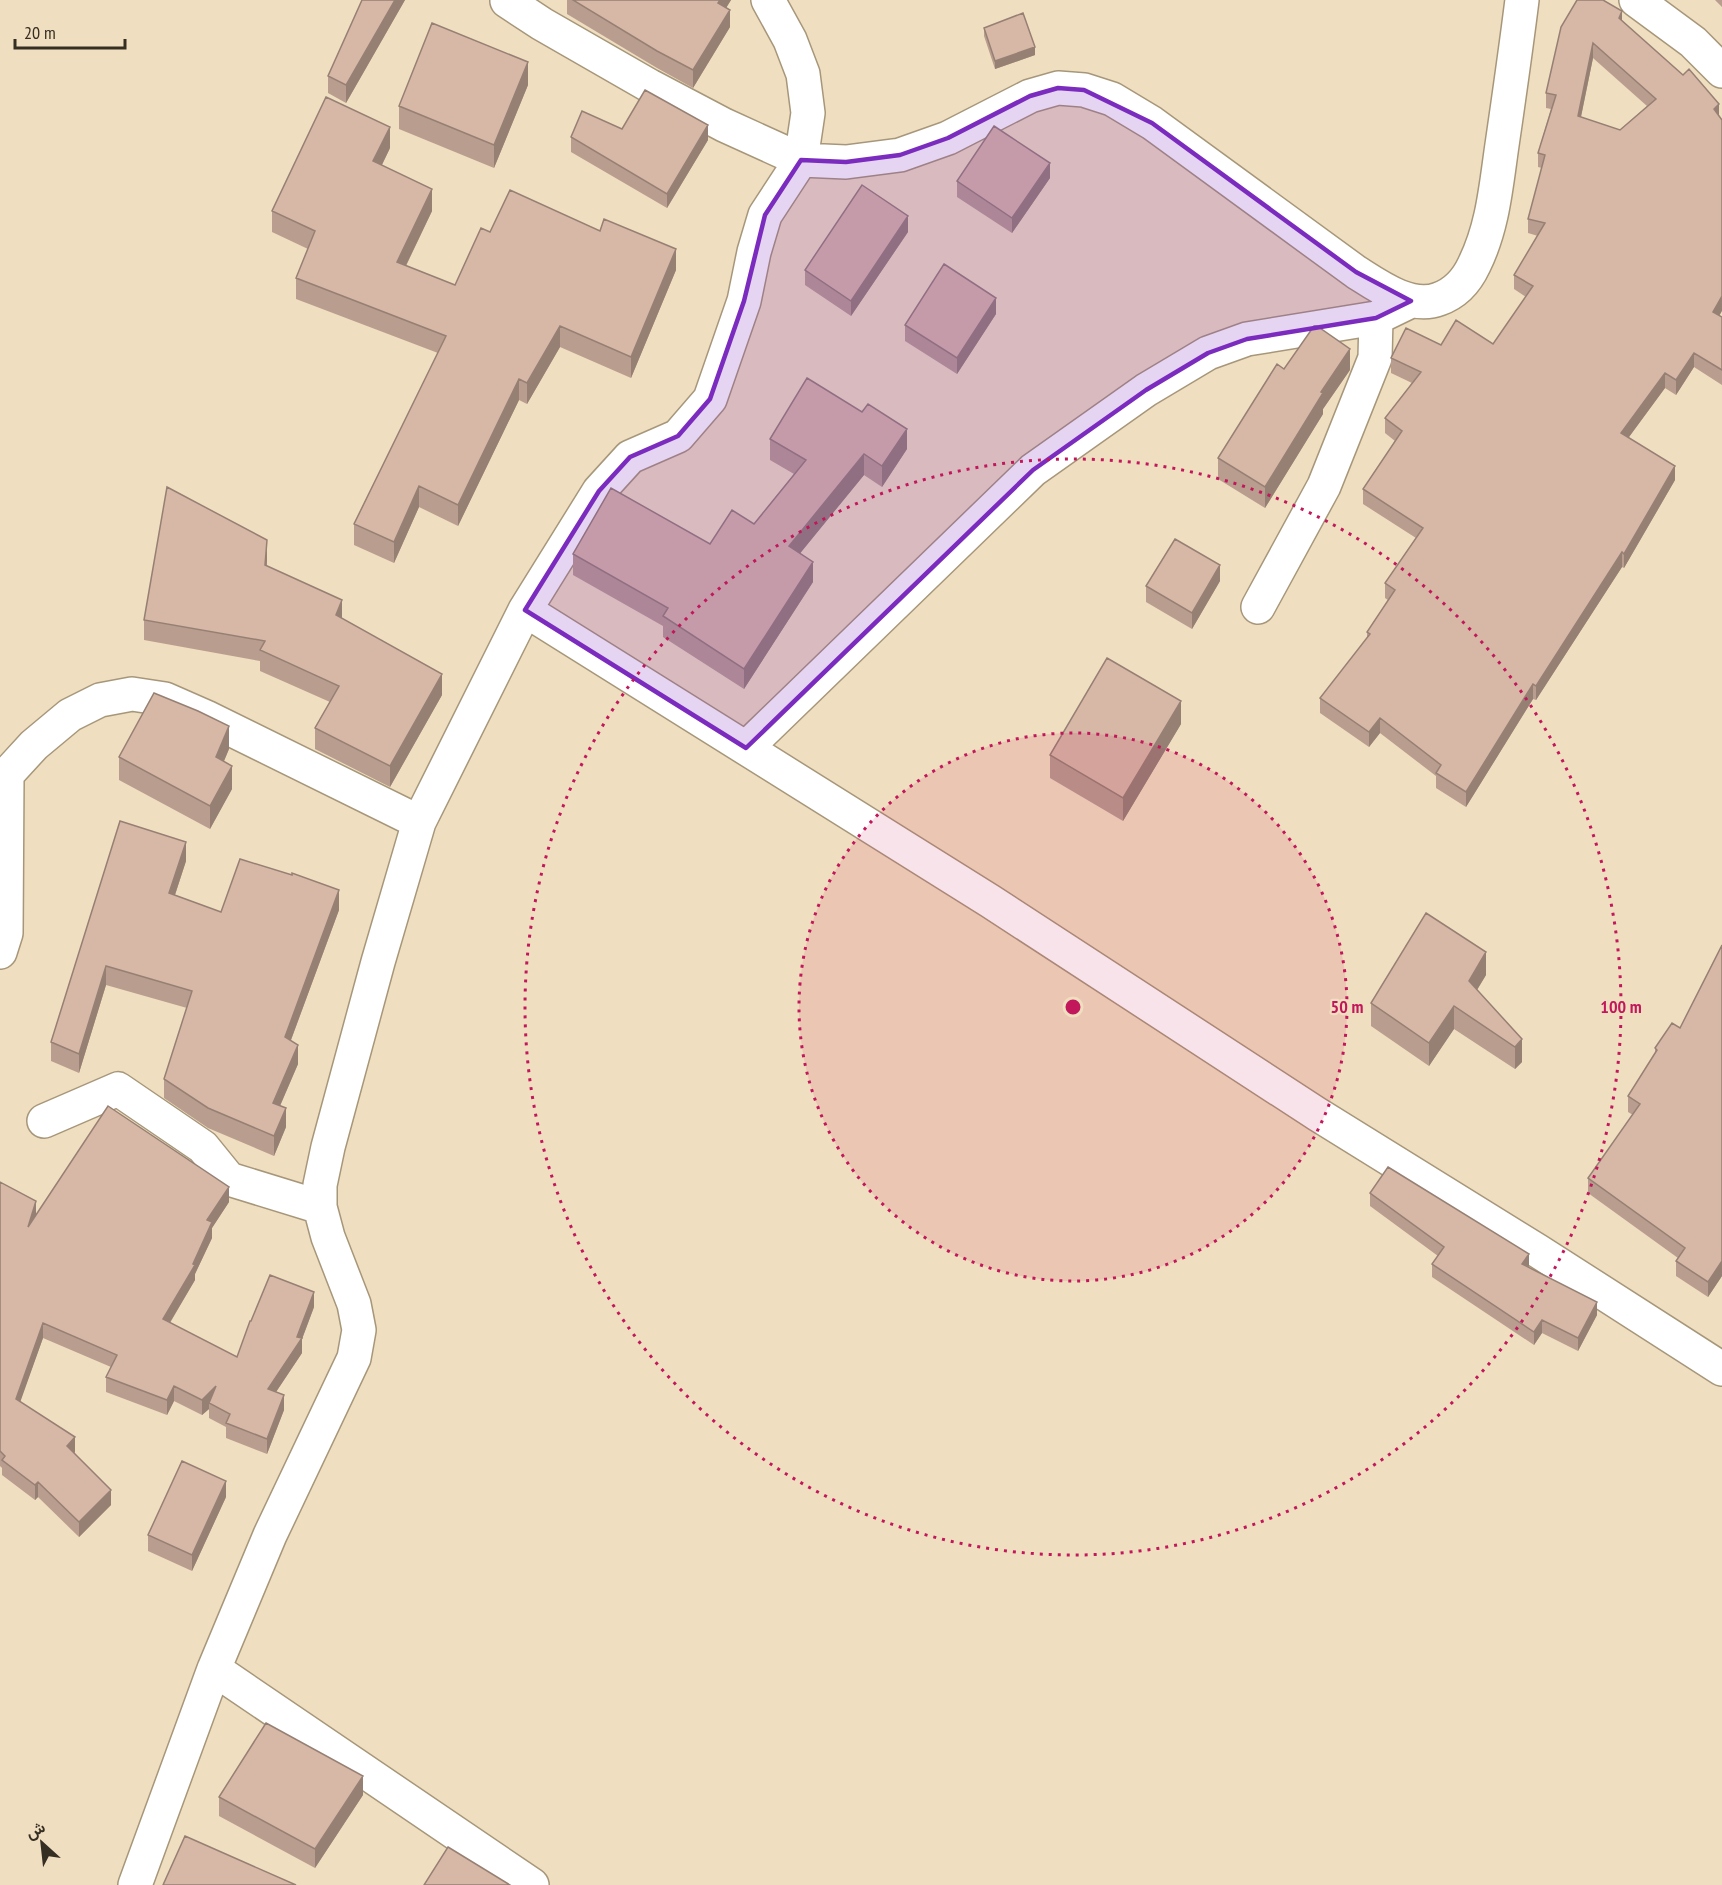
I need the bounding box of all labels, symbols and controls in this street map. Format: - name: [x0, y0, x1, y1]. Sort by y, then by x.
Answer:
- scale bar: [15, 12, 124, 50]
- text: 20 m: [24, 21, 56, 44]
- text: 50 m: [1331, 995, 1363, 1018]
- text: 100 m: [1600, 995, 1642, 1018]
- centre of rings: [1063, 997, 1083, 1017]
- north arrow: [12, 1813, 72, 1873]
- text: ش: [22, 1816, 48, 1843]

